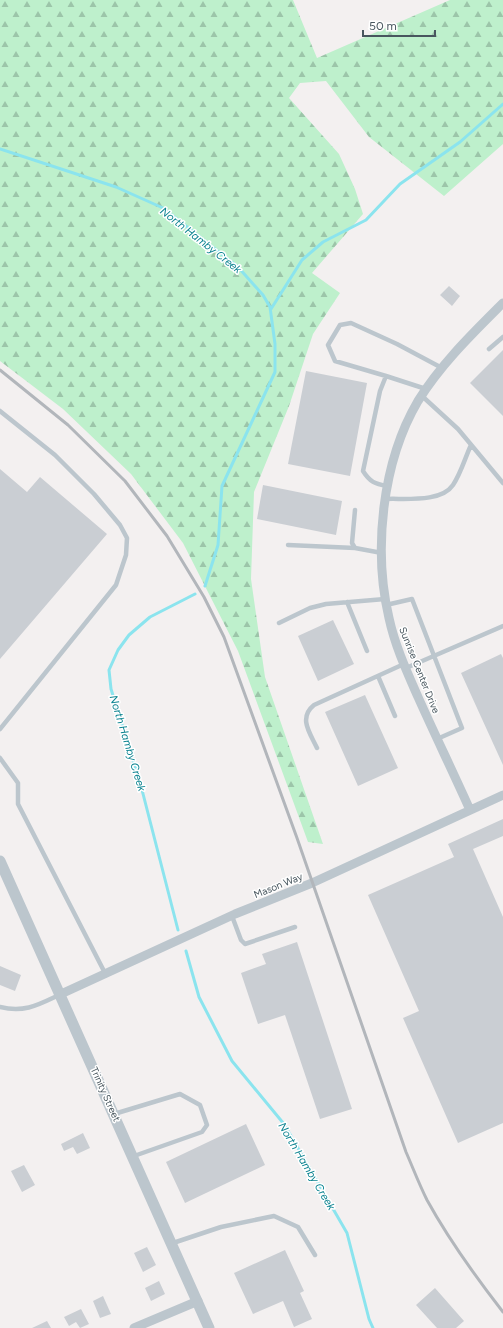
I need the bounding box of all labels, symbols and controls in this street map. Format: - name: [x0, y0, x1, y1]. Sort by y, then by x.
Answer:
- scale bar: [363, 12, 435, 38]
- text: 50 m: [369, 19, 397, 33]
- water label: North Hamby Creek: [157, 205, 244, 277]
- street label: Sunrise Center Drive: [396, 625, 443, 716]
- water label: North Hamby Creek: [107, 694, 149, 793]
- street label: Mason Way: [252, 870, 305, 901]
- street label: Trinity Street: [88, 1065, 123, 1124]
- water label: North Hamby Creek: [275, 1120, 338, 1213]

